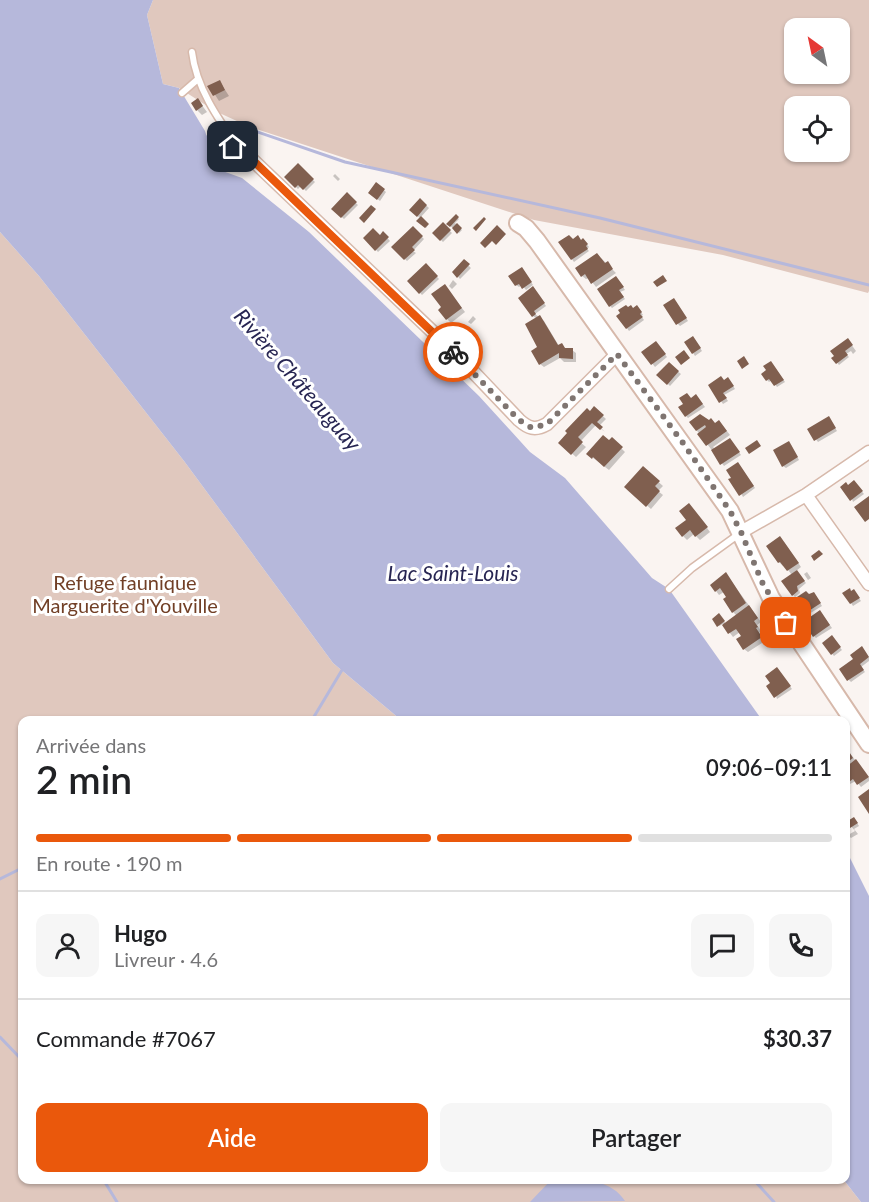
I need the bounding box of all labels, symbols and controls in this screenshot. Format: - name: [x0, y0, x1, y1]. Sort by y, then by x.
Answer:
- north arrow: [784, 18, 850, 84]
- map controls: [784, 18, 850, 162]
- button: locate: [784, 96, 850, 162]
- pin: [207, 121, 258, 172]
- icon: home: [216, 130, 249, 163]
- water label: Rivière Châteauguay: [230, 303, 367, 456]
- courier: [423, 322, 483, 382]
- icon: bike: [437, 336, 470, 369]
- water label: Lac Saint-Louis: [387, 560, 519, 585]
- park label: Refuge faunique Marguerite d'Youville: [32, 570, 218, 617]
- pin: [760, 597, 811, 648]
- icon: bag: [769, 606, 802, 639]
- text: Arrivée dans: [36, 733, 146, 757]
- text: 09:06–09:11: [706, 754, 832, 781]
- text: 2 min: [36, 756, 132, 802]
- text: En route · 190 m: [36, 851, 182, 875]
- button: person: [36, 914, 99, 977]
- button: chat: [691, 914, 754, 977]
- button: phone: [769, 914, 832, 977]
- text: Hugo: [114, 920, 167, 947]
- text: Livreur · 4.6: [114, 947, 218, 971]
- text: Commande #7067: [36, 1025, 216, 1052]
- text: $30.37: [763, 1025, 832, 1052]
- button: Aide: [36, 1103, 428, 1172]
- button: Partager: [440, 1103, 832, 1172]

